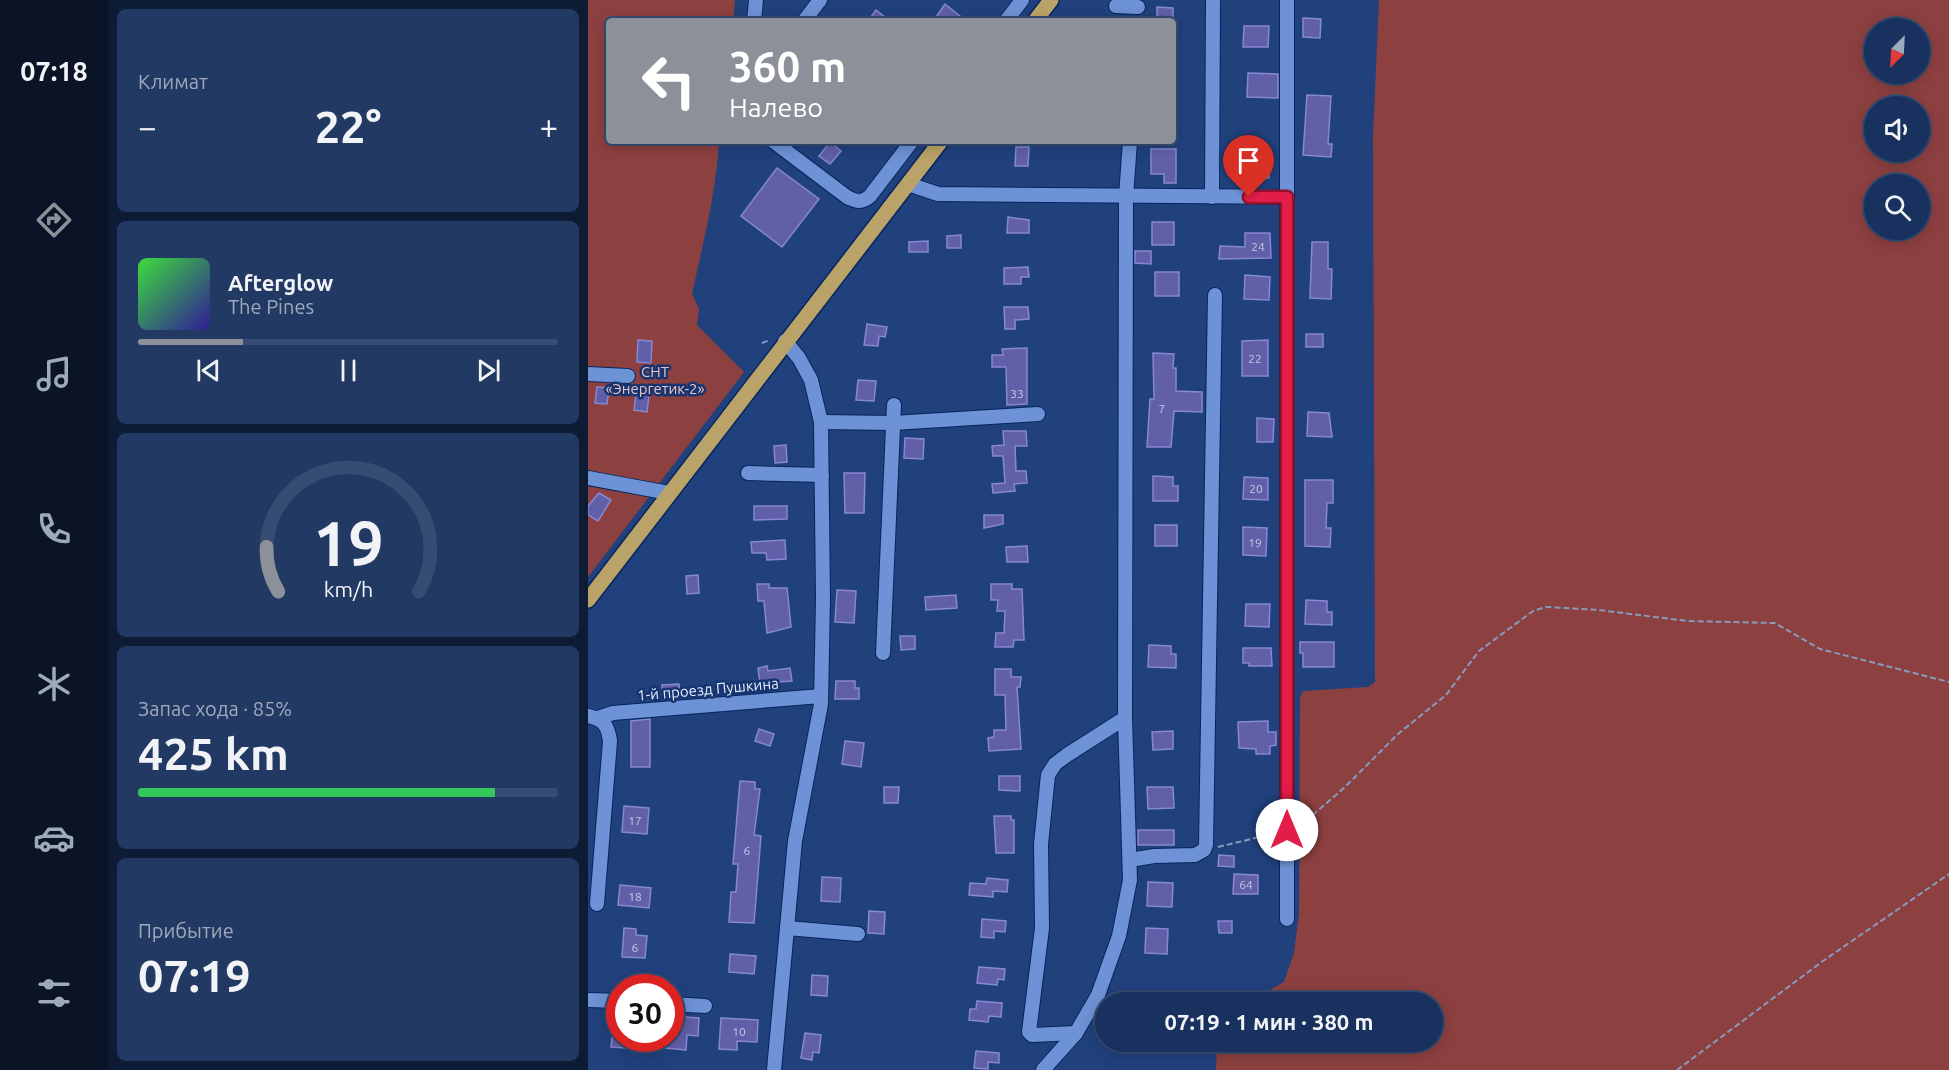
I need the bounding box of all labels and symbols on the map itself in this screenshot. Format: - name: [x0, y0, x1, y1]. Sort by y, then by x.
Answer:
- north arrow: [1864, 18, 1930, 84]
- pin: [1223, 135, 1274, 197]
- house number: 24: [1251, 240, 1265, 253]
- house number: 22: [1248, 352, 1262, 365]
- park label: СНТ «Энергетик-2»: [605, 363, 705, 397]
- house number: 33: [1010, 387, 1024, 400]
- house number: 7: [1159, 402, 1165, 415]
- house number: 20: [1249, 482, 1263, 495]
- house number: 19: [1248, 536, 1262, 549]
- street label: 1-й проезд Пушкина: [637, 674, 779, 704]
- position arrow: [1255, 798, 1319, 862]
- house number: 17: [628, 814, 642, 827]
- house number: 6: [744, 844, 751, 857]
- house number: 64: [1239, 878, 1253, 891]
- house number: 18: [628, 890, 642, 903]
- house number: 6: [632, 941, 639, 954]
- speed limit sign: 30: [606, 974, 684, 1052]
- house number: 10: [732, 1025, 746, 1038]

